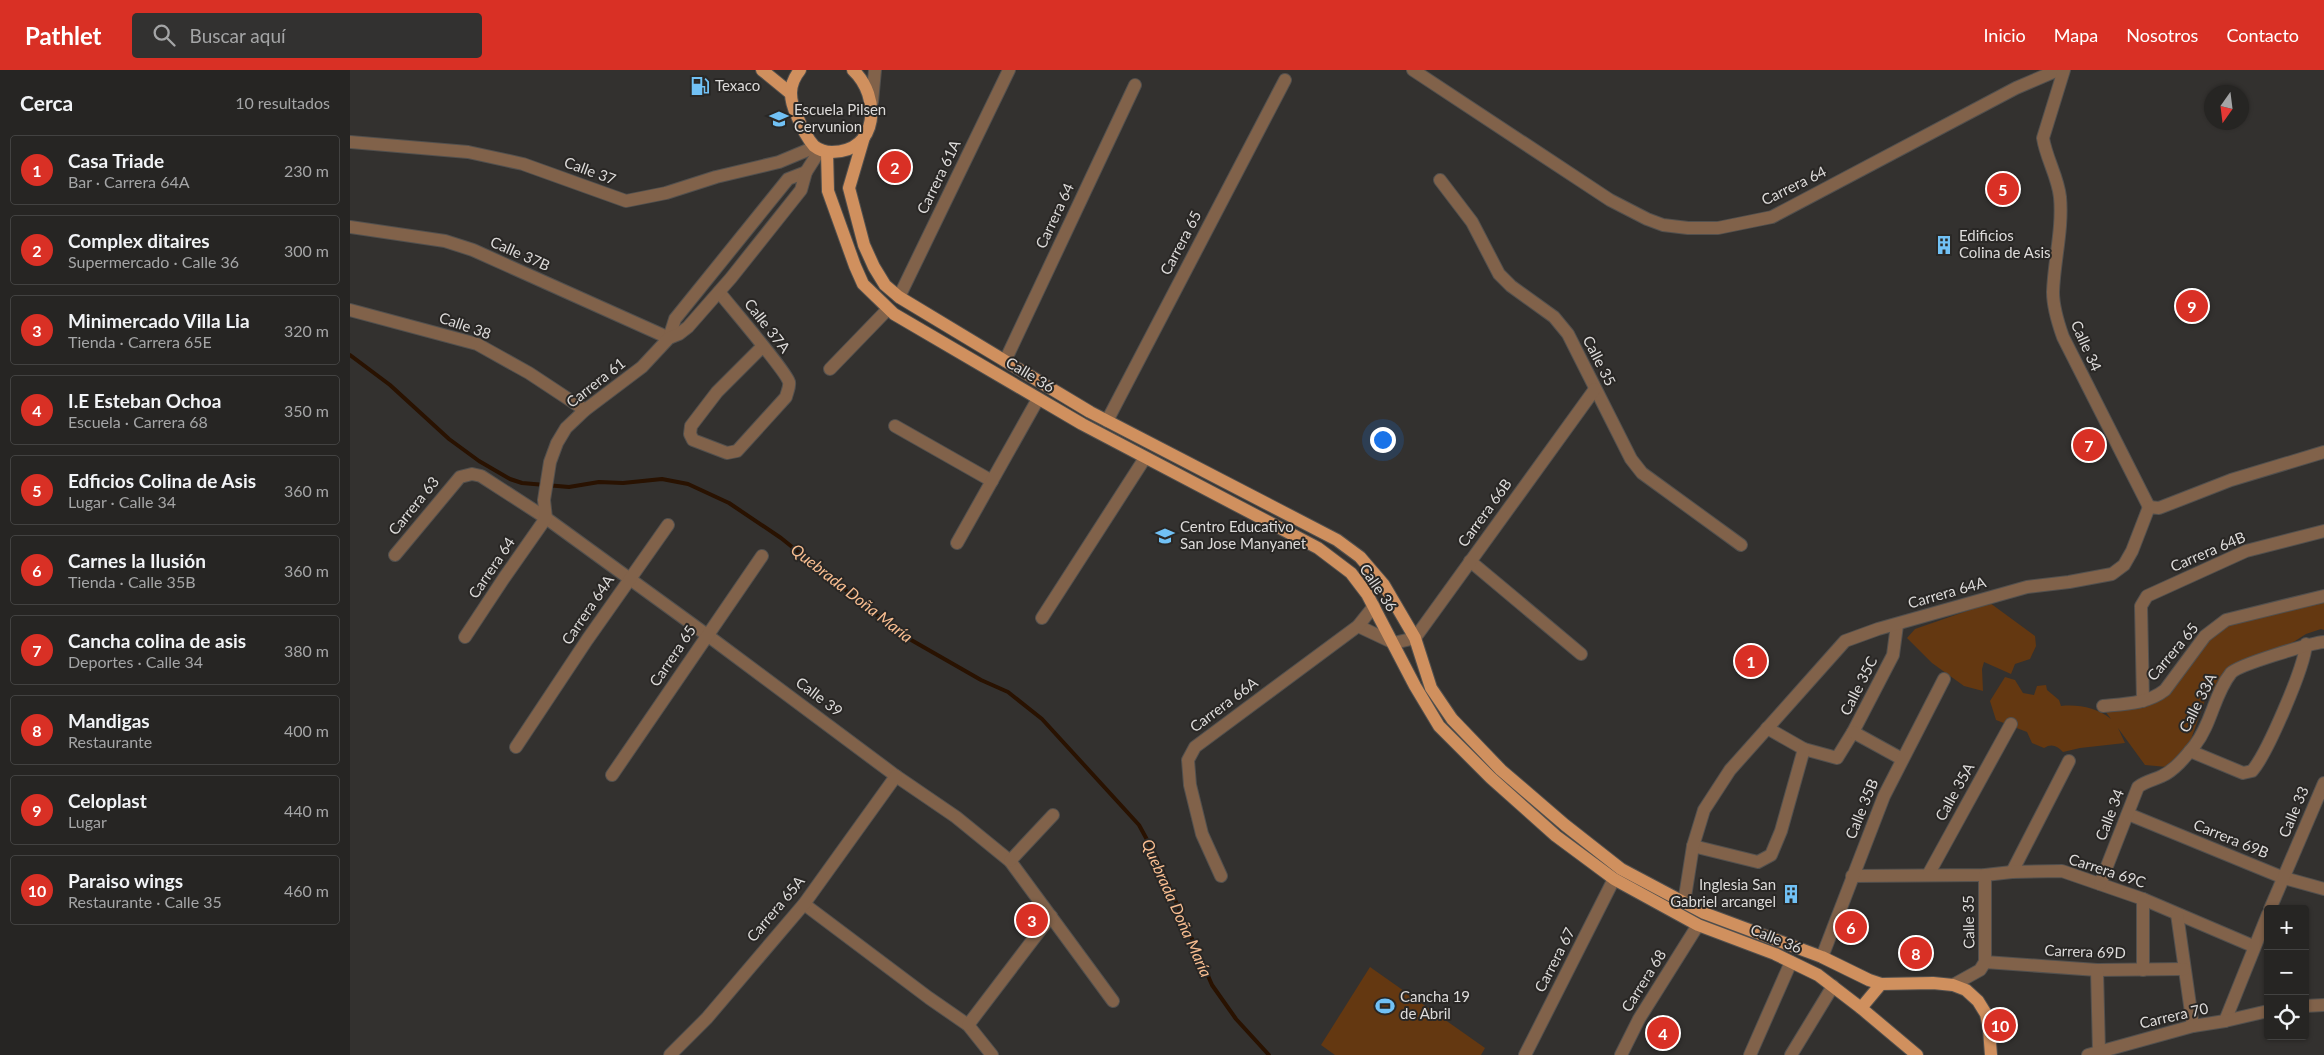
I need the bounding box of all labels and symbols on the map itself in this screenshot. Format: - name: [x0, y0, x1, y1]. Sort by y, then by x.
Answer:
- fuel station icon: Texaco: [689, 75, 711, 97]
- place label: Texaco: [715, 76, 760, 94]
- north arrow: [2204, 85, 2249, 130]
- place label: Escuela Pilsen Cervunion: [794, 100, 886, 135]
- school or university icon: Escuela Pilsen Cervunion: [768, 108, 790, 130]
- street label: Carrera 61A: [912, 136, 964, 217]
- pin: 2: [879, 148, 911, 186]
- street label: Calle 37: [562, 152, 619, 188]
- street label: Carrera 64: [1758, 162, 1829, 209]
- pin: 5: [1987, 170, 2019, 208]
- street label: Carrera 64: [1031, 180, 1077, 251]
- street label: Carrera 65: [1156, 207, 1205, 278]
- place label: Edificios Colina de Asis: [1959, 226, 2051, 261]
- street label: Calle 37B: [488, 232, 553, 274]
- building icon: Edificios Colina de Asis: [1933, 234, 1955, 256]
- pin: 9: [2176, 287, 2208, 325]
- street label: Calle 37A: [741, 295, 795, 357]
- street label: Calle 38: [437, 308, 494, 342]
- street label: Calle 34: [2068, 317, 2106, 374]
- street label: Calle 35: [1580, 333, 1620, 389]
- street label: Calle 36: [1003, 353, 1058, 396]
- street label: Carrera 61: [562, 354, 629, 411]
- pin: 7: [2073, 426, 2105, 464]
- your location: [1370, 427, 1396, 453]
- street label: Carrera 63: [384, 472, 442, 538]
- street label: Carrera 66B: [1453, 475, 1515, 550]
- place label: Centro Educativo San Jose Manyanet: [1180, 517, 1307, 552]
- school or university icon: Centro Educativo San Jose Manyanet: [1154, 525, 1176, 547]
- street label: Carrera 64B: [2167, 527, 2248, 575]
- street label: Carrera 64: [464, 533, 518, 602]
- water label: Quebrada Doña María: [788, 539, 917, 646]
- street label: Calle 36: [1356, 560, 1401, 615]
- street label: Carrera 64A: [557, 570, 618, 648]
- street label: Carrera 64A: [1906, 572, 1989, 612]
- street label: Carrera 65: [2143, 619, 2202, 684]
- street label: Carrera 65: [645, 621, 699, 690]
- pin: 1: [1735, 642, 1767, 680]
- street label: Calle 35C: [1836, 653, 1881, 718]
- street label: Calle 33A: [2175, 669, 2220, 735]
- street label: Carrera 66A: [1186, 672, 1262, 736]
- street label: Calle 39: [793, 673, 846, 720]
- street label: Calle 35A: [1931, 758, 1978, 824]
- street label: Calle 35B: [1841, 776, 1881, 841]
- street label: Calle 33: [2274, 783, 2312, 840]
- street label: Calle 34: [2091, 786, 2127, 843]
- street label: Carrera 69B: [2191, 815, 2272, 861]
- water label: Quebrada Doña María: [1138, 836, 1216, 980]
- street label: Carrera 69C: [2066, 849, 2148, 891]
- street label: Carrera 65A: [743, 871, 808, 945]
- place label: Inglesia San Gabriel arcangel: [1670, 875, 1776, 910]
- building icon: Inglesia San Gabriel arcangel: [1780, 883, 1802, 905]
- street label: Calle 35: [1959, 895, 1977, 949]
- pin: 3: [1016, 901, 1048, 939]
- pin: 6: [1835, 908, 1867, 946]
- street label: Calle 36: [1748, 920, 1805, 957]
- street label: Carrera 67: [1530, 924, 1578, 995]
- pin: 8: [1900, 934, 1932, 972]
- street label: Carrera 69D: [2044, 941, 2126, 961]
- street label: Carrera 68: [1617, 946, 1669, 1015]
- place label: Cancha 19 de Abril: [1400, 987, 1470, 1022]
- sports icon: Cancha 19 de Abril: [1374, 995, 1396, 1017]
- street label: Carrera 70: [2138, 998, 2210, 1032]
- pin: 10: [1984, 1006, 2016, 1044]
- pin: 4: [1647, 1014, 1679, 1052]

